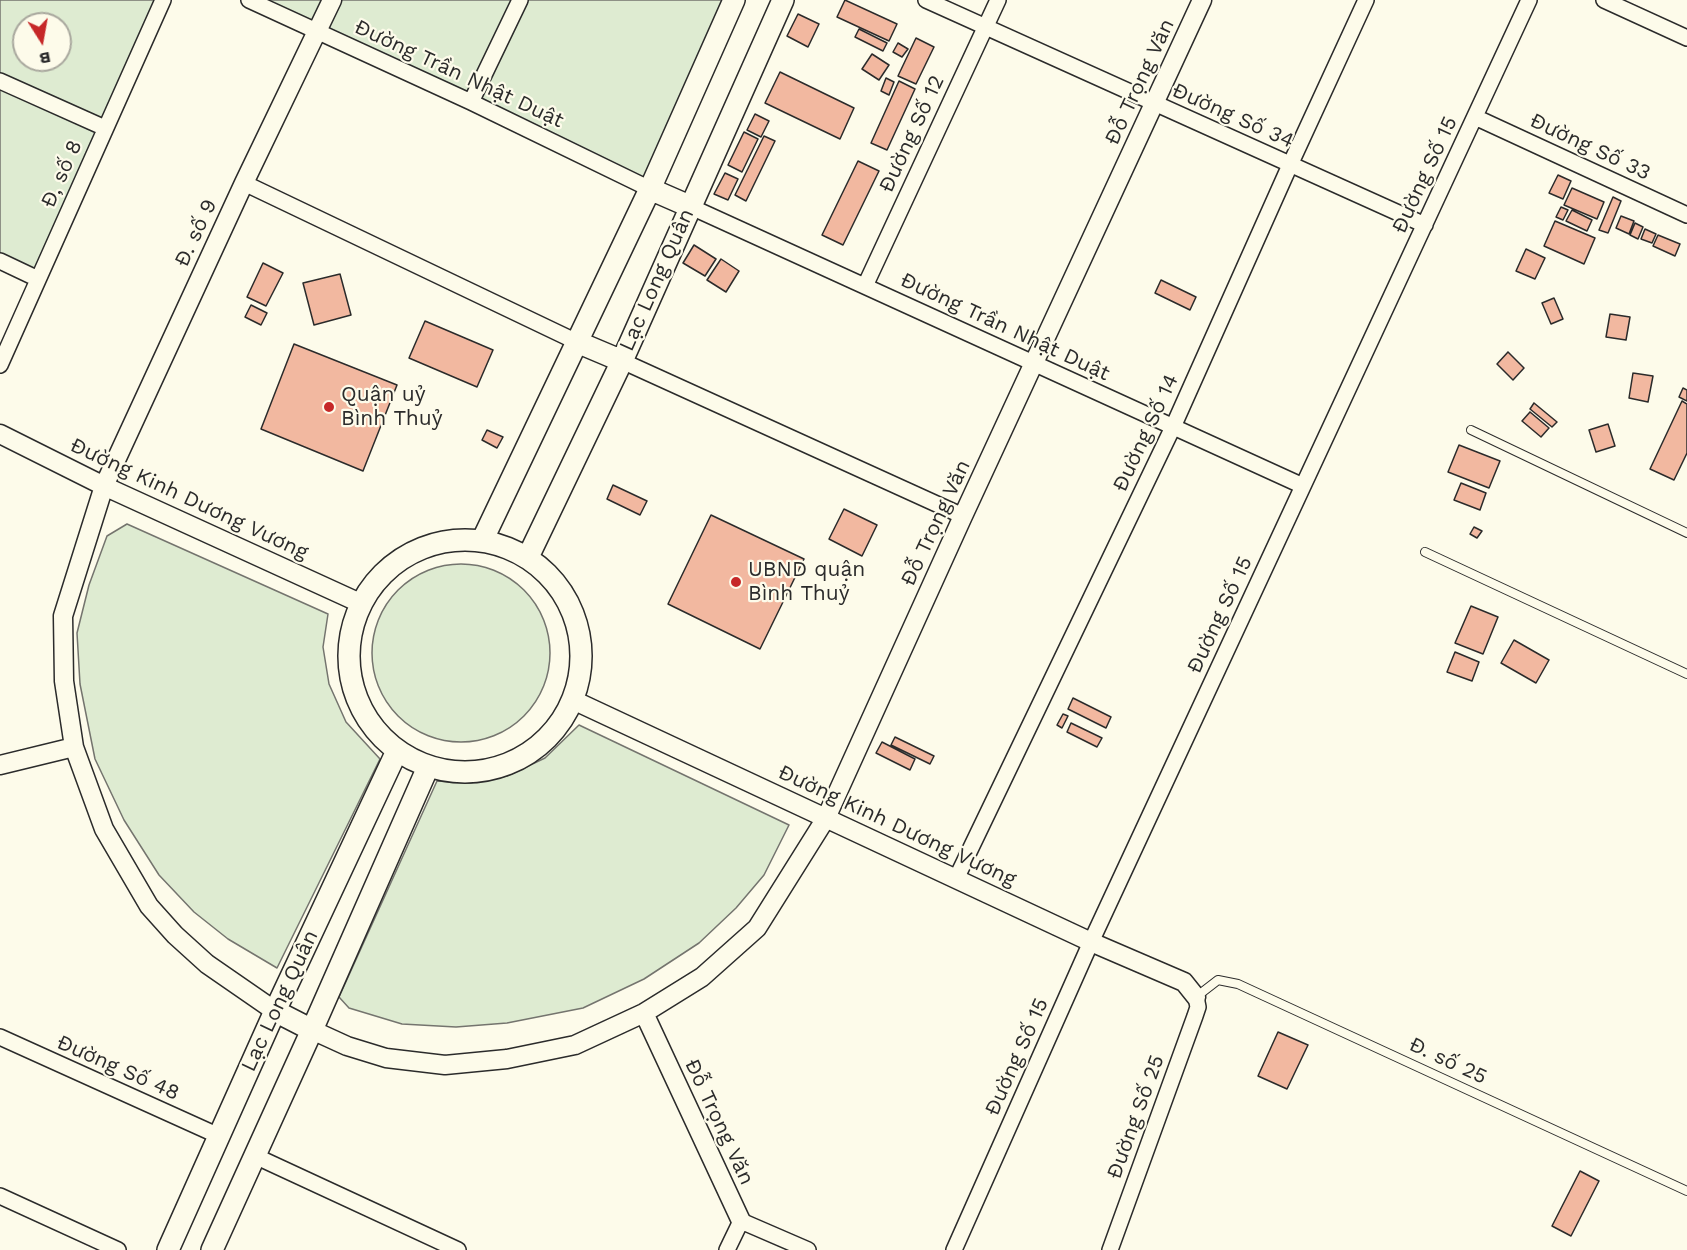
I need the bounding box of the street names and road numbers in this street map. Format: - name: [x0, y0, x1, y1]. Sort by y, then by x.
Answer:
- street label: Đường Trần Nhật Duật: [350, 14, 568, 134]
- street label: Đỗ Trọng Văn: [1100, 15, 1180, 149]
- street label: Đường Số 12: [874, 72, 950, 196]
- street label: Đường Số 34: [1168, 78, 1298, 154]
- street label: Đường Số 33: [1526, 108, 1654, 186]
- street label: Đường Số 15: [1387, 113, 1463, 237]
- street label: Đ, số 8: [36, 136, 88, 212]
- street label: Đ. số 9: [170, 195, 222, 271]
- street label: Lạc Long Quân: [614, 205, 700, 355]
- street label: Đường Trần Nhật Duật: [896, 267, 1114, 387]
- street label: Đường Số 14: [1108, 370, 1184, 496]
- street label: Đường Kinh Dương Vương: [66, 433, 312, 565]
- street label: Đỗ Trọng Văn: [896, 456, 976, 590]
- street label: Đường Số 15: [1182, 553, 1258, 677]
- street label: Đường Kinh Dương Vương: [774, 760, 1020, 892]
- street label: Lạc Long Quân: [236, 926, 324, 1076]
- street label: Đường Số 15: [980, 994, 1054, 1120]
- street label: Đường Số 48: [53, 1030, 183, 1106]
- street label: Đ. số 25: [1405, 1032, 1491, 1090]
- street label: Đường Số 25: [1102, 1052, 1170, 1182]
- street label: Đỗ Trọng Văn: [679, 1055, 759, 1189]

